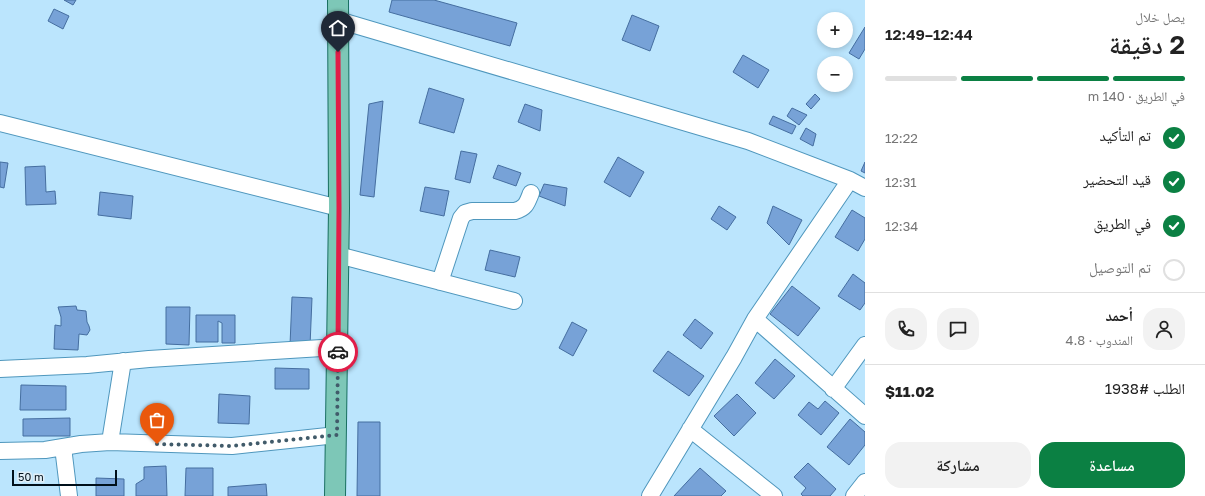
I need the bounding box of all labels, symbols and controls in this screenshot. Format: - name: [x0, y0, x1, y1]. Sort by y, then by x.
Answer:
- text: يصل خلال: [1136, 9, 1185, 25]
- pin: [321, 11, 355, 52]
- map controls: [817, 12, 853, 92]
- button: +: [817, 12, 853, 48]
- icon: home: [327, 17, 349, 39]
- text: 12:44–12:49: [885, 25, 973, 43]
- text: 2 دقيقة: [1109, 29, 1185, 60]
- button: −: [817, 56, 853, 92]
- text: في الطريق · 140 m: [1088, 88, 1185, 104]
- text: تم التأكيد: [1100, 126, 1151, 144]
- icon: check: [1163, 127, 1185, 149]
- text: 12:22: [885, 130, 918, 146]
- text: قيد التحضير: [1083, 170, 1151, 188]
- icon: check: [1163, 171, 1185, 193]
- text: 12:31: [885, 174, 917, 190]
- text: في الطريق: [1094, 214, 1151, 232]
- icon: check: [1163, 215, 1185, 237]
- text: 12:34: [885, 218, 918, 234]
- text: تم التوصيل: [1089, 258, 1151, 276]
- text: أحمد: [1106, 306, 1133, 324]
- button: phone: [885, 308, 927, 350]
- button: chat: [937, 308, 979, 350]
- button: person: [1143, 308, 1185, 350]
- courier: [318, 332, 358, 372]
- text: المندوب · 4.8: [1066, 332, 1133, 348]
- icon: car: [327, 341, 349, 363]
- text: الطلب #1938: [1105, 379, 1185, 397]
- text: $11.02: [885, 382, 934, 400]
- pin: [140, 403, 174, 444]
- icon: bag: [146, 409, 168, 431]
- button: مشاركة: [885, 442, 1031, 488]
- button: مساعدة: [1039, 442, 1185, 488]
- scale bar: [12, 468, 117, 487]
- text: 50 m: [18, 470, 44, 483]

